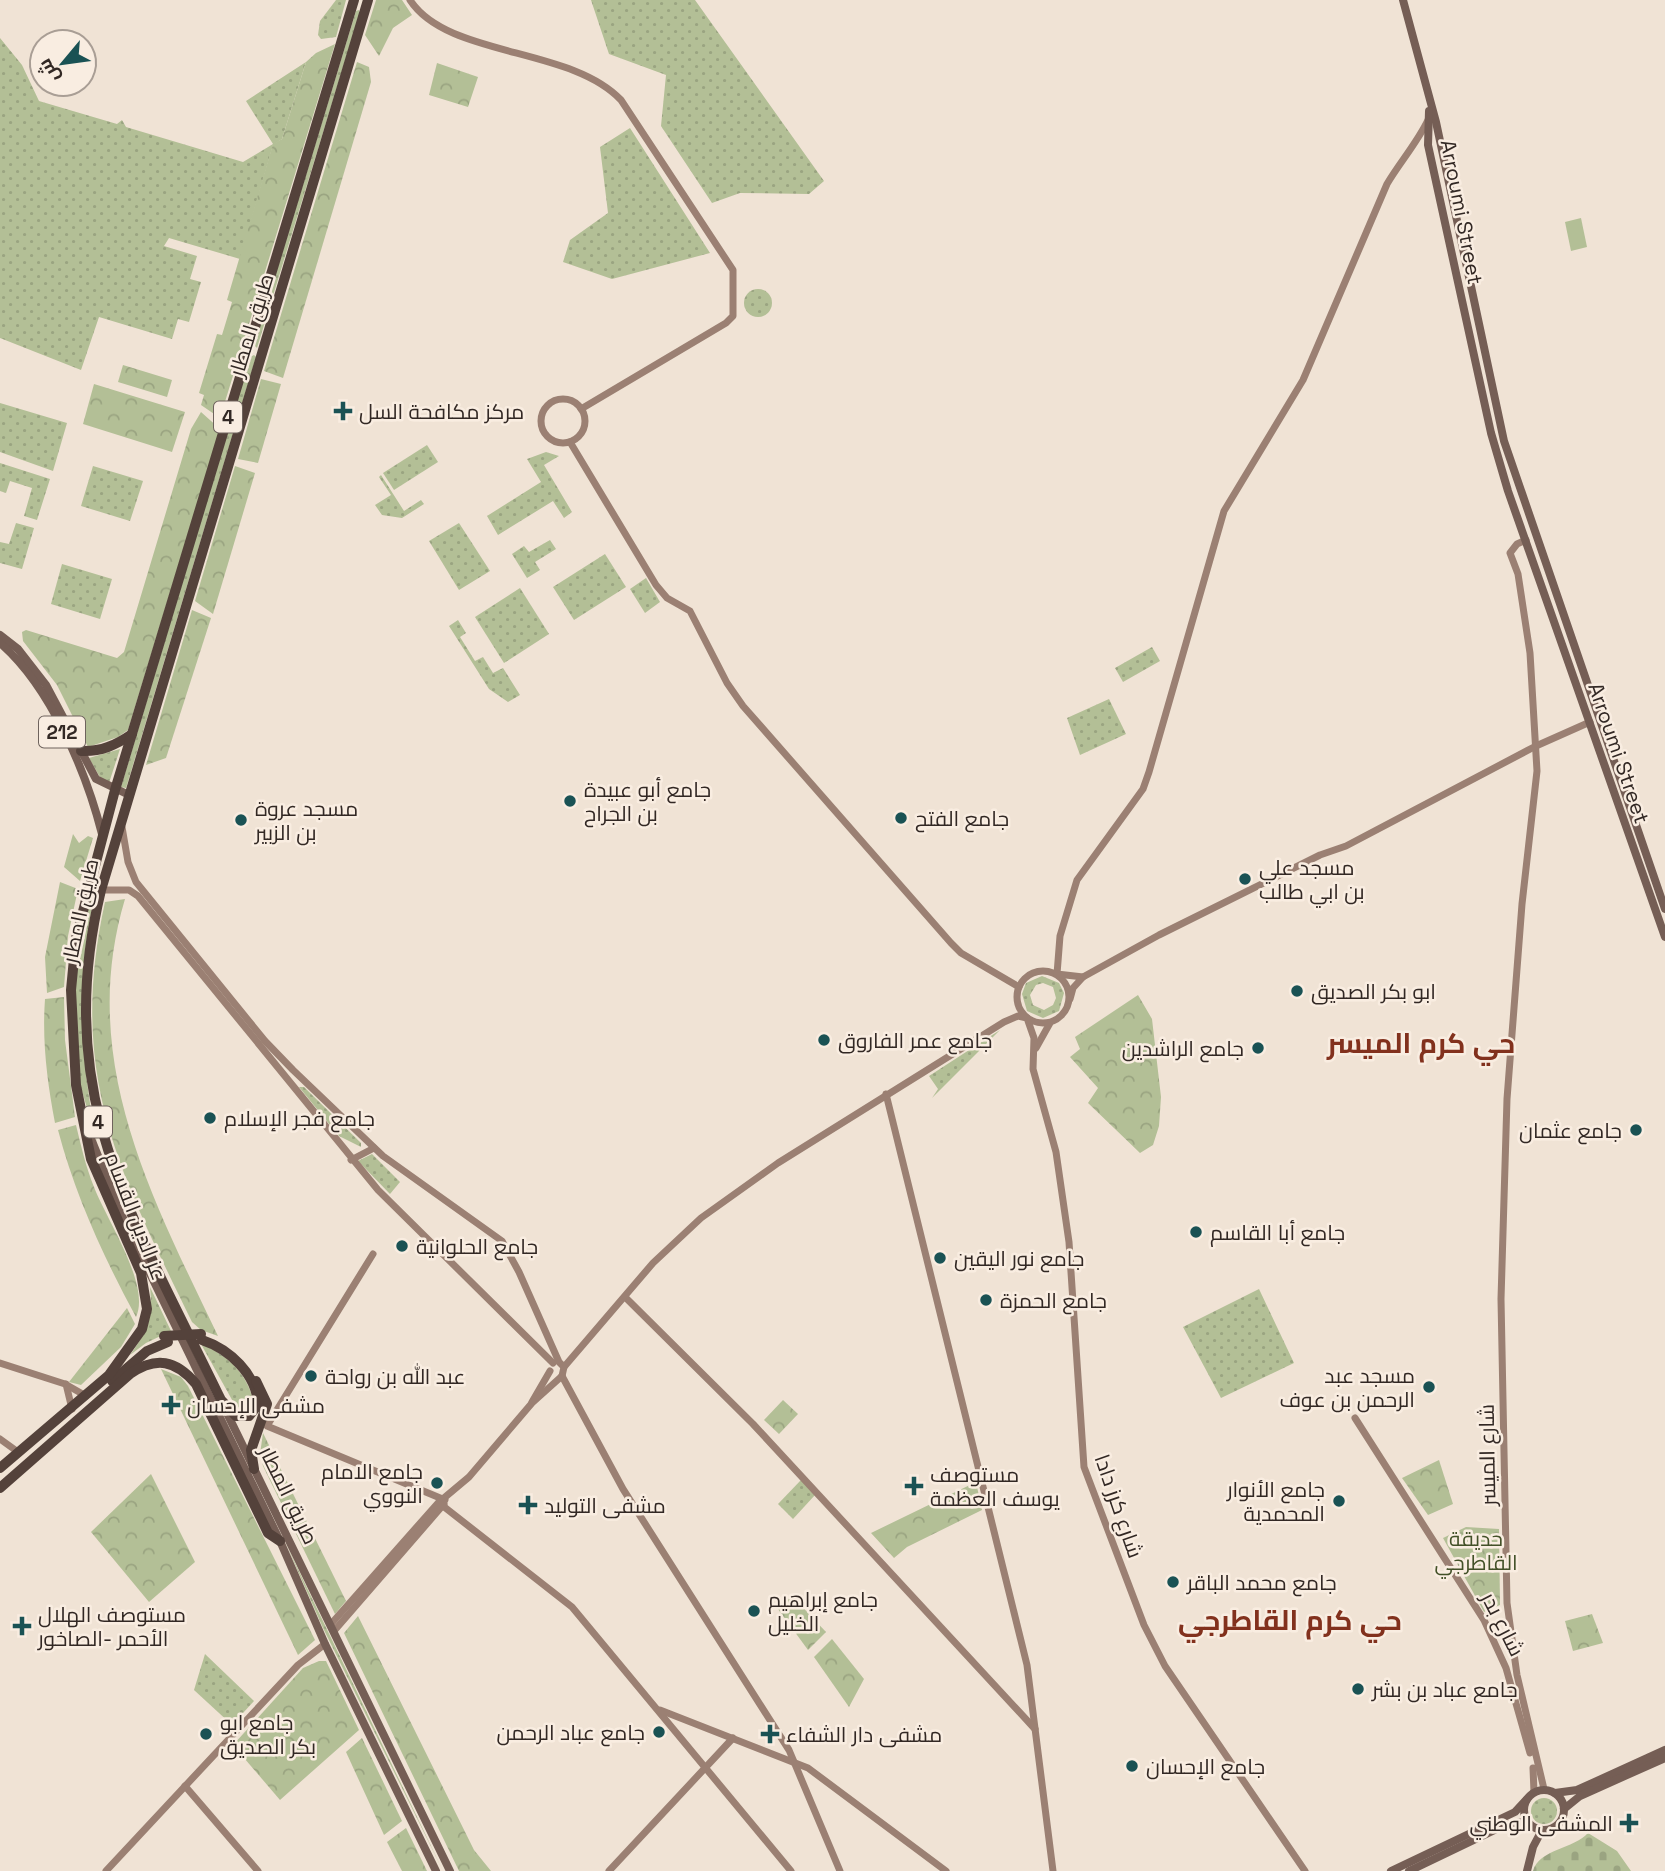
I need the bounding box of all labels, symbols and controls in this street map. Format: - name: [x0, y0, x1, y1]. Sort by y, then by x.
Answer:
- north arrow: [28, 28, 98, 98]
- text: ش: [32, 54, 65, 88]
- street label: Arroumi Street: [1435, 137, 1489, 287]
- street label: طريق المطار: [222, 270, 279, 381]
- place label: مركز مكافحة السل: [359, 398, 524, 425]
- marker: مركز مكافحة السل: [333, 401, 353, 421]
- road number: 4: [214, 402, 242, 432]
- street label: Arroumi Street: [1582, 679, 1656, 827]
- road number: 212: [39, 716, 85, 748]
- place label: جامع أبو عبيدة بن الجراح: [584, 776, 711, 828]
- marker: جامع أبو عبيدة بن الجراح: [562, 793, 578, 809]
- place label: مسجد عروة بن الزبير: [254, 795, 358, 846]
- place label: جامع الفتح: [915, 805, 1009, 833]
- marker: جامع الفتح: [893, 810, 909, 826]
- marker: مسجد عروة بن الزبير: [233, 812, 249, 828]
- place label: مسجد علي بن ابي طالب: [1259, 854, 1365, 908]
- street label: طريق المطار: [56, 856, 104, 967]
- marker: مسجد علي بن ابي طالب: [1237, 871, 1253, 887]
- place label: ابو بكر الصديق: [1311, 978, 1436, 1005]
- marker: ابو بكر الصديق: [1289, 983, 1305, 999]
- district label: حي كرم الميسر: [1326, 1025, 1515, 1066]
- place label: جامع عمر الفاروق: [838, 1027, 992, 1055]
- marker: جامع عمر الفاروق: [816, 1032, 832, 1048]
- place label: جامع الراشدين: [1122, 1035, 1244, 1063]
- marker: جامع الراشدين: [1250, 1040, 1266, 1056]
- place label: جامع فجر الإسلام: [224, 1105, 375, 1133]
- road number: 4: [84, 1106, 112, 1138]
- marker: جامع فجر الإسلام: [202, 1110, 218, 1126]
- place label: جامع عثمان: [1519, 1117, 1622, 1145]
- marker: جامع عثمان: [1628, 1122, 1644, 1138]
- street label: عز الدين القسام: [98, 1148, 173, 1284]
- place label: جامع أبا القاسم: [1210, 1219, 1345, 1247]
- marker: جامع أبا القاسم: [1188, 1224, 1204, 1240]
- place label: جامع الحلوانية: [416, 1233, 538, 1261]
- marker: جامع الحلوانية: [394, 1238, 410, 1254]
- place label: جامع نور اليقين: [954, 1245, 1085, 1273]
- marker: جامع نور اليقين: [932, 1250, 948, 1266]
- place label: جامع الحمزة: [1000, 1287, 1107, 1315]
- marker: جامع الحمزة: [978, 1292, 994, 1308]
- place label: مسجد عبد الرحمن بن عوف: [1279, 1362, 1415, 1413]
- place label: عبد الله بن رواحة: [325, 1363, 466, 1390]
- marker: عبد الله بن رواحة: [303, 1368, 319, 1384]
- marker: مسجد عبد الرحمن بن عوف: [1421, 1379, 1437, 1395]
- place label: مشفى الإحسان: [187, 1392, 325, 1419]
- marker: مشفى الإحسان: [161, 1395, 181, 1415]
- street label: شارع الميسر: [1473, 1404, 1502, 1507]
- street label: طريق المطار: [253, 1440, 324, 1549]
- street label: شارع كرز دادا: [1088, 1451, 1149, 1562]
- place label: جامع الامام النووي: [321, 1458, 423, 1512]
- place label: مستوصف يوسف العظمة: [930, 1461, 1060, 1512]
- marker: جامع الامام النووي: [429, 1475, 445, 1491]
- marker: مستوصف يوسف العظمة: [904, 1476, 924, 1496]
- place label: جامع الأنوار المحمدية: [1226, 1476, 1325, 1527]
- place label: مشفى التوليد: [544, 1492, 666, 1519]
- marker: جامع الأنوار المحمدية: [1331, 1493, 1347, 1509]
- marker: مشفى التوليد: [518, 1495, 538, 1515]
- park label: حديقة القاطرجي: [1434, 1525, 1518, 1579]
- place label: جامع محمد الباقر: [1186, 1569, 1337, 1597]
- marker: جامع محمد الباقر: [1165, 1574, 1181, 1590]
- place label: جامع إبراهيم الخليل: [768, 1586, 878, 1637]
- street label: شارع بدر: [1474, 1586, 1531, 1661]
- place label: مستوصف الهلال الأحمر -الصاخور: [37, 1601, 186, 1652]
- district label: حي كرم القاطرجي: [1178, 1602, 1402, 1643]
- marker: جامع إبراهيم الخليل: [746, 1603, 762, 1619]
- marker: مستوصف الهلال الأحمر -الصاخور: [12, 1616, 32, 1636]
- place label: جامع عباد بن بشر: [1371, 1676, 1518, 1704]
- marker: جامع عباد بن بشر: [1350, 1681, 1366, 1697]
- place label: جامع ابو بكر الصديق: [220, 1709, 316, 1760]
- place label: جامع عباد الرحمن: [496, 1719, 645, 1747]
- place label: مشفى دار الشفاء: [786, 1721, 942, 1748]
- marker: جامع عباد الرحمن: [651, 1724, 667, 1740]
- marker: مشفى دار الشفاء: [760, 1724, 780, 1744]
- marker: جامع ابو بكر الصديق: [198, 1726, 214, 1742]
- place label: جامع الإحسان: [1146, 1753, 1265, 1781]
- marker: جامع الإحسان: [1124, 1758, 1140, 1774]
- place label: المشفى الوطني: [1469, 1810, 1613, 1840]
- marker: المشفى الوطني: [1619, 1813, 1639, 1833]

